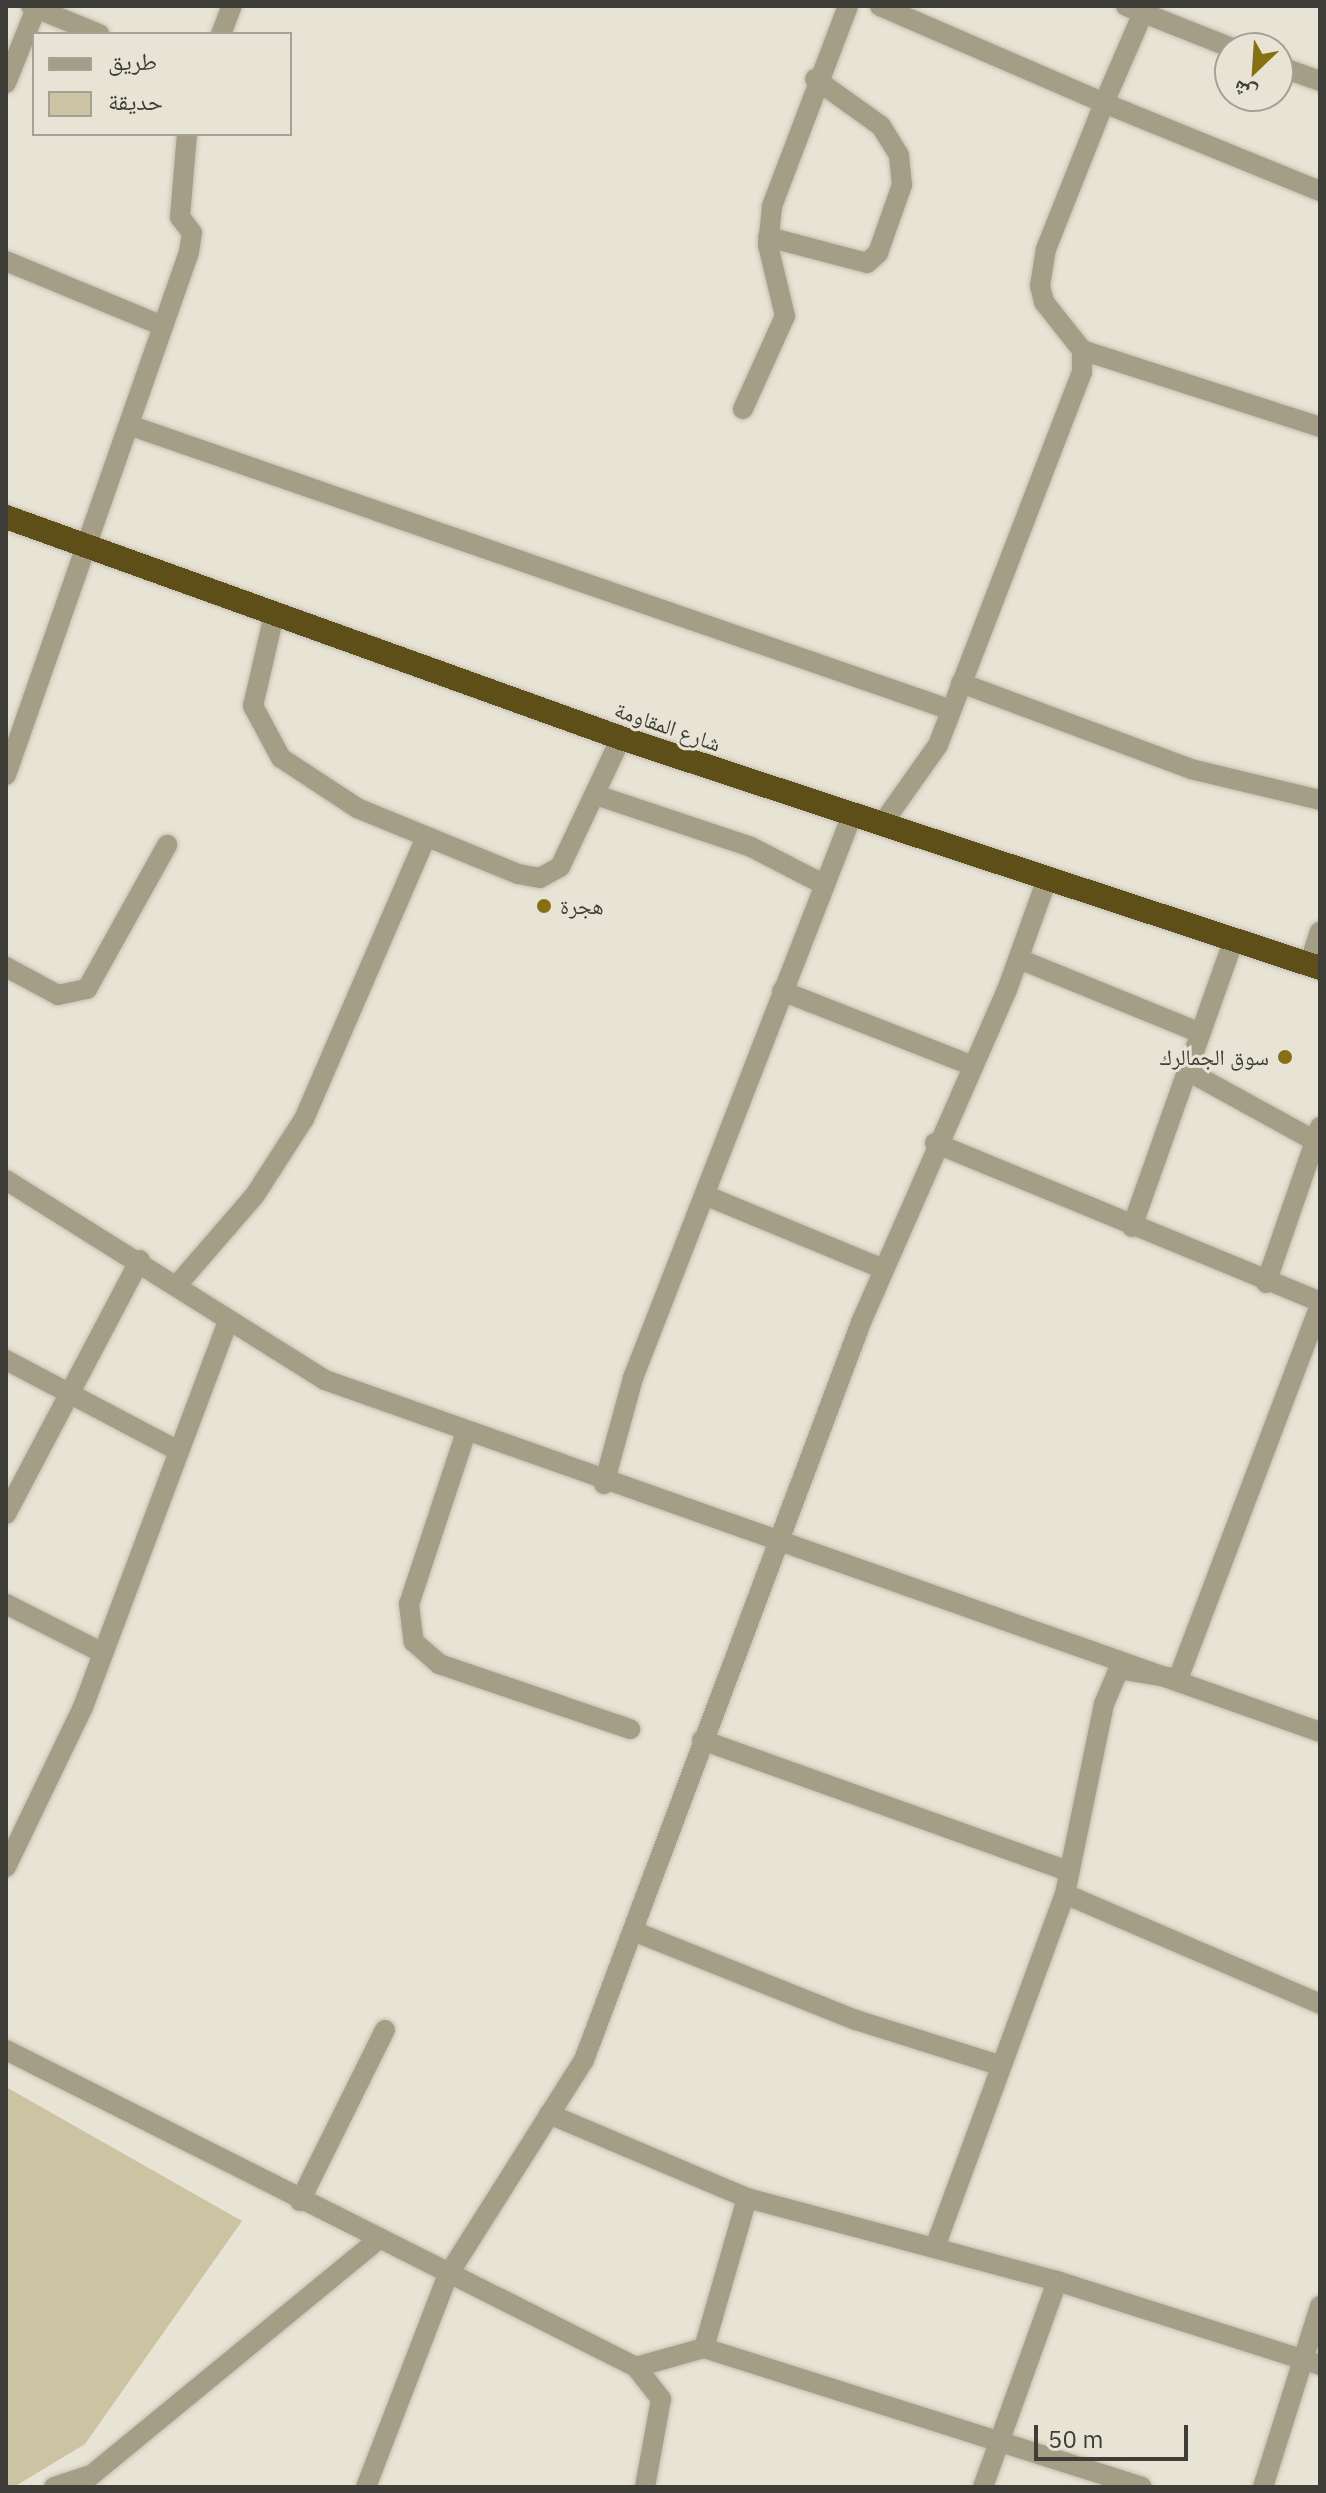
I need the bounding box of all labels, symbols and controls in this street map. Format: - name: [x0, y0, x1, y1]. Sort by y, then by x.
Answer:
- legend: [32, 32, 292, 136]
- north arrow: [1214, 32, 1294, 112]
- text: طريق: [108, 45, 157, 77]
- text: ش: [1228, 74, 1261, 110]
- text: حديقة: [108, 85, 163, 117]
- street label: شارع المقاومة: [612, 696, 724, 756]
- place label: هجرة: [560, 893, 604, 919]
- marker: هجرة: [535, 897, 553, 915]
- place label: سوق الجمالرك: [1160, 1044, 1269, 1070]
- marker: سوق الجمالرك: [1276, 1048, 1294, 1066]
- scale bar: [1038, 2409, 1192, 2459]
- text: 50 m: [1048, 2423, 1103, 2455]

